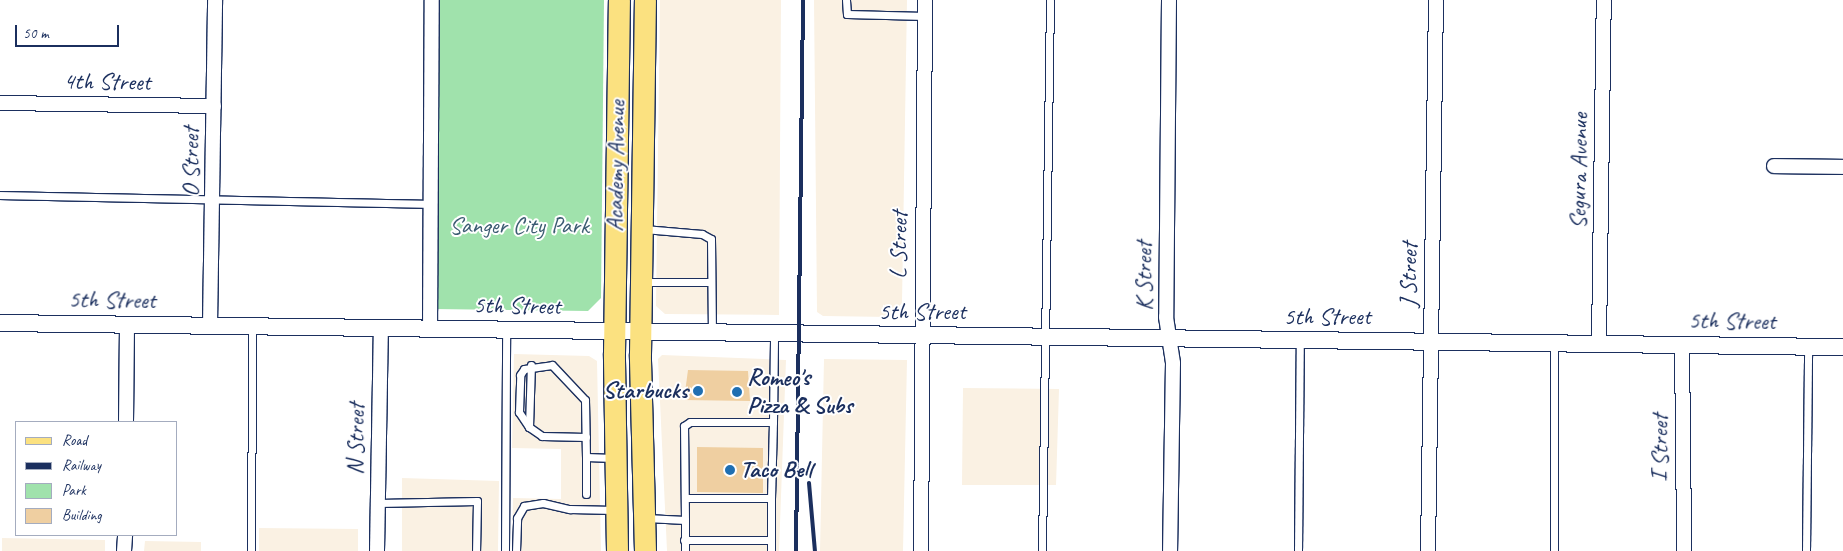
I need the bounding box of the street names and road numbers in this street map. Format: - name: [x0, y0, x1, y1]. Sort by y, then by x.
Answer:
- street label: 4th Street: [63, 67, 151, 97]
- street label: Academy Avenue: [600, 100, 632, 232]
- street label: Segura Avenue: [1564, 113, 1594, 229]
- street label: O Street: [177, 127, 205, 197]
- street label: L Street: [884, 211, 914, 279]
- street label: K Street: [1130, 241, 1158, 311]
- street label: J Street: [1394, 242, 1424, 308]
- street label: 5th Street: [68, 285, 156, 315]
- street label: 5th Street: [473, 291, 561, 321]
- street label: 5th Street: [878, 298, 966, 326]
- street label: 5th Street: [1283, 303, 1371, 331]
- street label: 5th Street: [1688, 306, 1776, 336]
- street label: N Street: [341, 403, 371, 475]
- street label: I Street: [1646, 414, 1674, 482]

